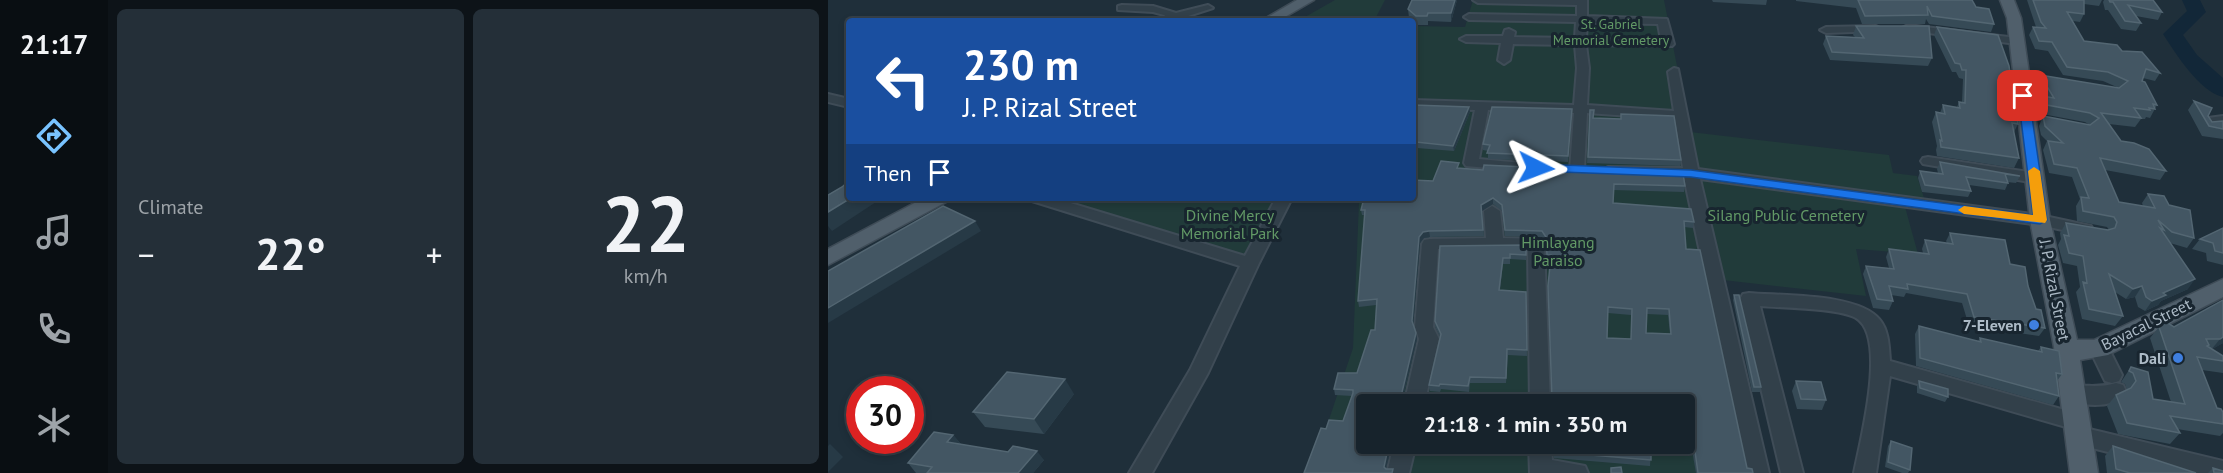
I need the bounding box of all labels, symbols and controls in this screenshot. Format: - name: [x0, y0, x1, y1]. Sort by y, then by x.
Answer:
- park label: St. Gabriel Memorial Cemetery: [1553, 15, 1670, 49]
- text: 21:17: [20, 27, 88, 61]
- text: 230 m: [963, 37, 1079, 92]
- icon: left: [864, 42, 942, 120]
- pin: [1997, 70, 2048, 121]
- icon: arrive: [2006, 79, 2039, 112]
- text: J. P. Rizal Street: [963, 90, 1137, 124]
- icon: directions: [33, 115, 75, 157]
- position arrow: [1504, 136, 1568, 200]
- icon: arrive: [923, 156, 956, 189]
- text: Then: [864, 159, 911, 187]
- text: 22: [602, 173, 690, 274]
- text: Climate: [138, 194, 204, 220]
- park label: Divine Mercy Memorial Park: [1181, 205, 1280, 243]
- park label: Silang Public Cemetery: [1708, 205, 1865, 225]
- icon: music: [33, 211, 75, 253]
- text: 22°: [255, 224, 326, 282]
- park label: Himlayang Paraiso: [1521, 232, 1595, 270]
- text: −: [138, 233, 155, 276]
- text: +: [426, 233, 442, 276]
- street label: J. P. Rizal Street: [2035, 236, 2075, 343]
- text: km/h: [624, 263, 668, 289]
- street label: Bayacal Street: [2098, 293, 2195, 354]
- icon: phone: [33, 308, 75, 350]
- place label: 7-Eleven: [1963, 315, 2022, 335]
- marker: 7-Eleven: [2027, 318, 2041, 332]
- place label: Dali: [2139, 348, 2166, 368]
- marker: Dali: [2171, 351, 2185, 365]
- speed limit sign: 30: [846, 376, 924, 454]
- icon: climate: [33, 404, 75, 446]
- text: 21:18 · 1 min · 350 m: [1424, 410, 1627, 438]

